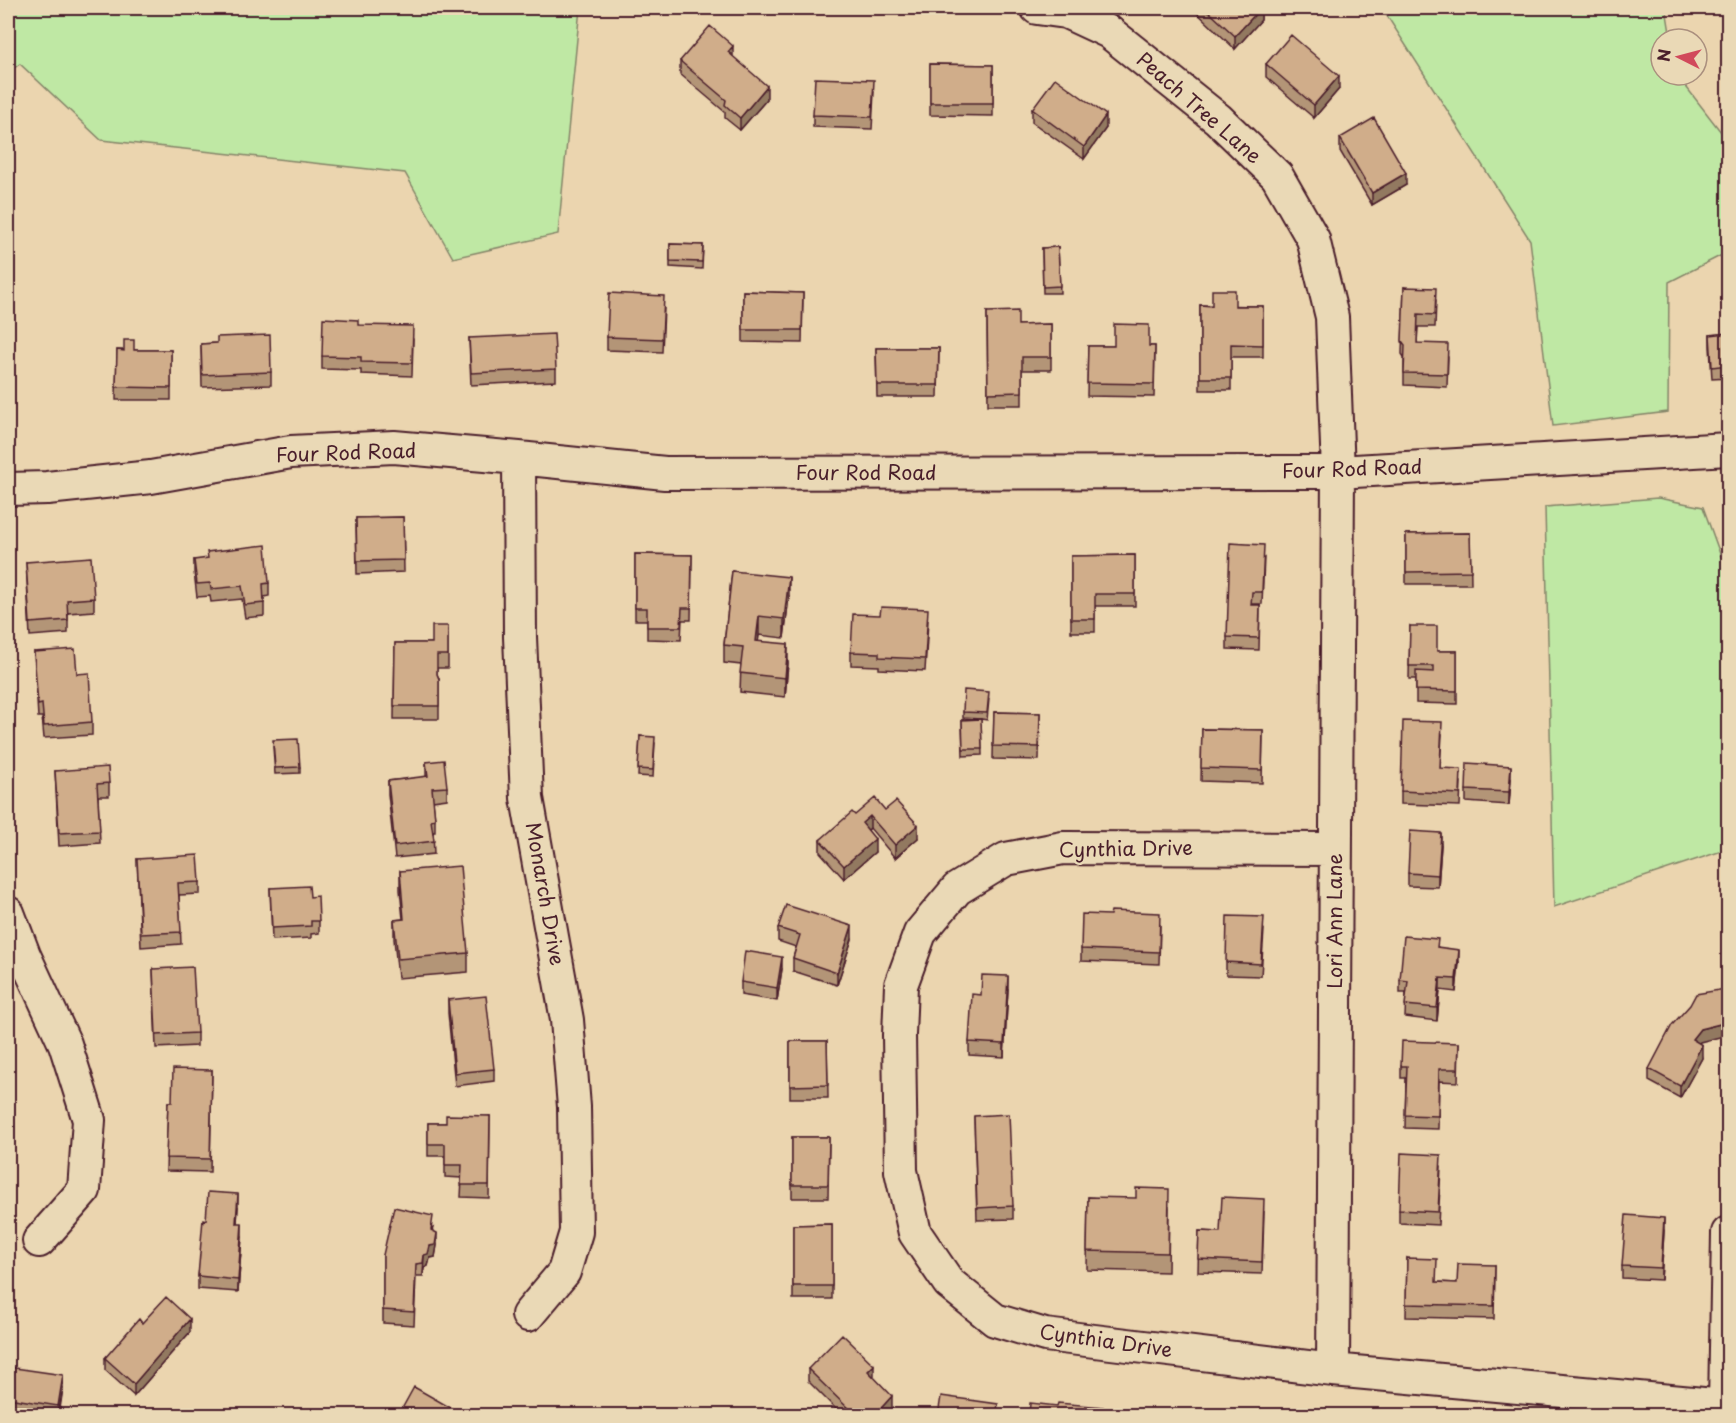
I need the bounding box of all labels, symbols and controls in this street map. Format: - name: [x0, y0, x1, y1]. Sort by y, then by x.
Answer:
- north arrow: [1649, 27, 1709, 87]
- street label: Peach Tree Lane: [1130, 44, 1269, 170]
- text: N: [1650, 48, 1676, 63]
- street label: Four Rod Road: [275, 435, 417, 469]
- street label: Four Rod Road: [1281, 451, 1423, 485]
- street label: Four Rod Road: [796, 457, 936, 487]
- street label: Monarch Drive: [519, 820, 573, 968]
- street label: Cynthia Drive: [1059, 832, 1193, 864]
- street label: Lori Ann Lane: [1319, 853, 1349, 989]
- street label: Cynthia Drive: [1038, 1316, 1175, 1364]

